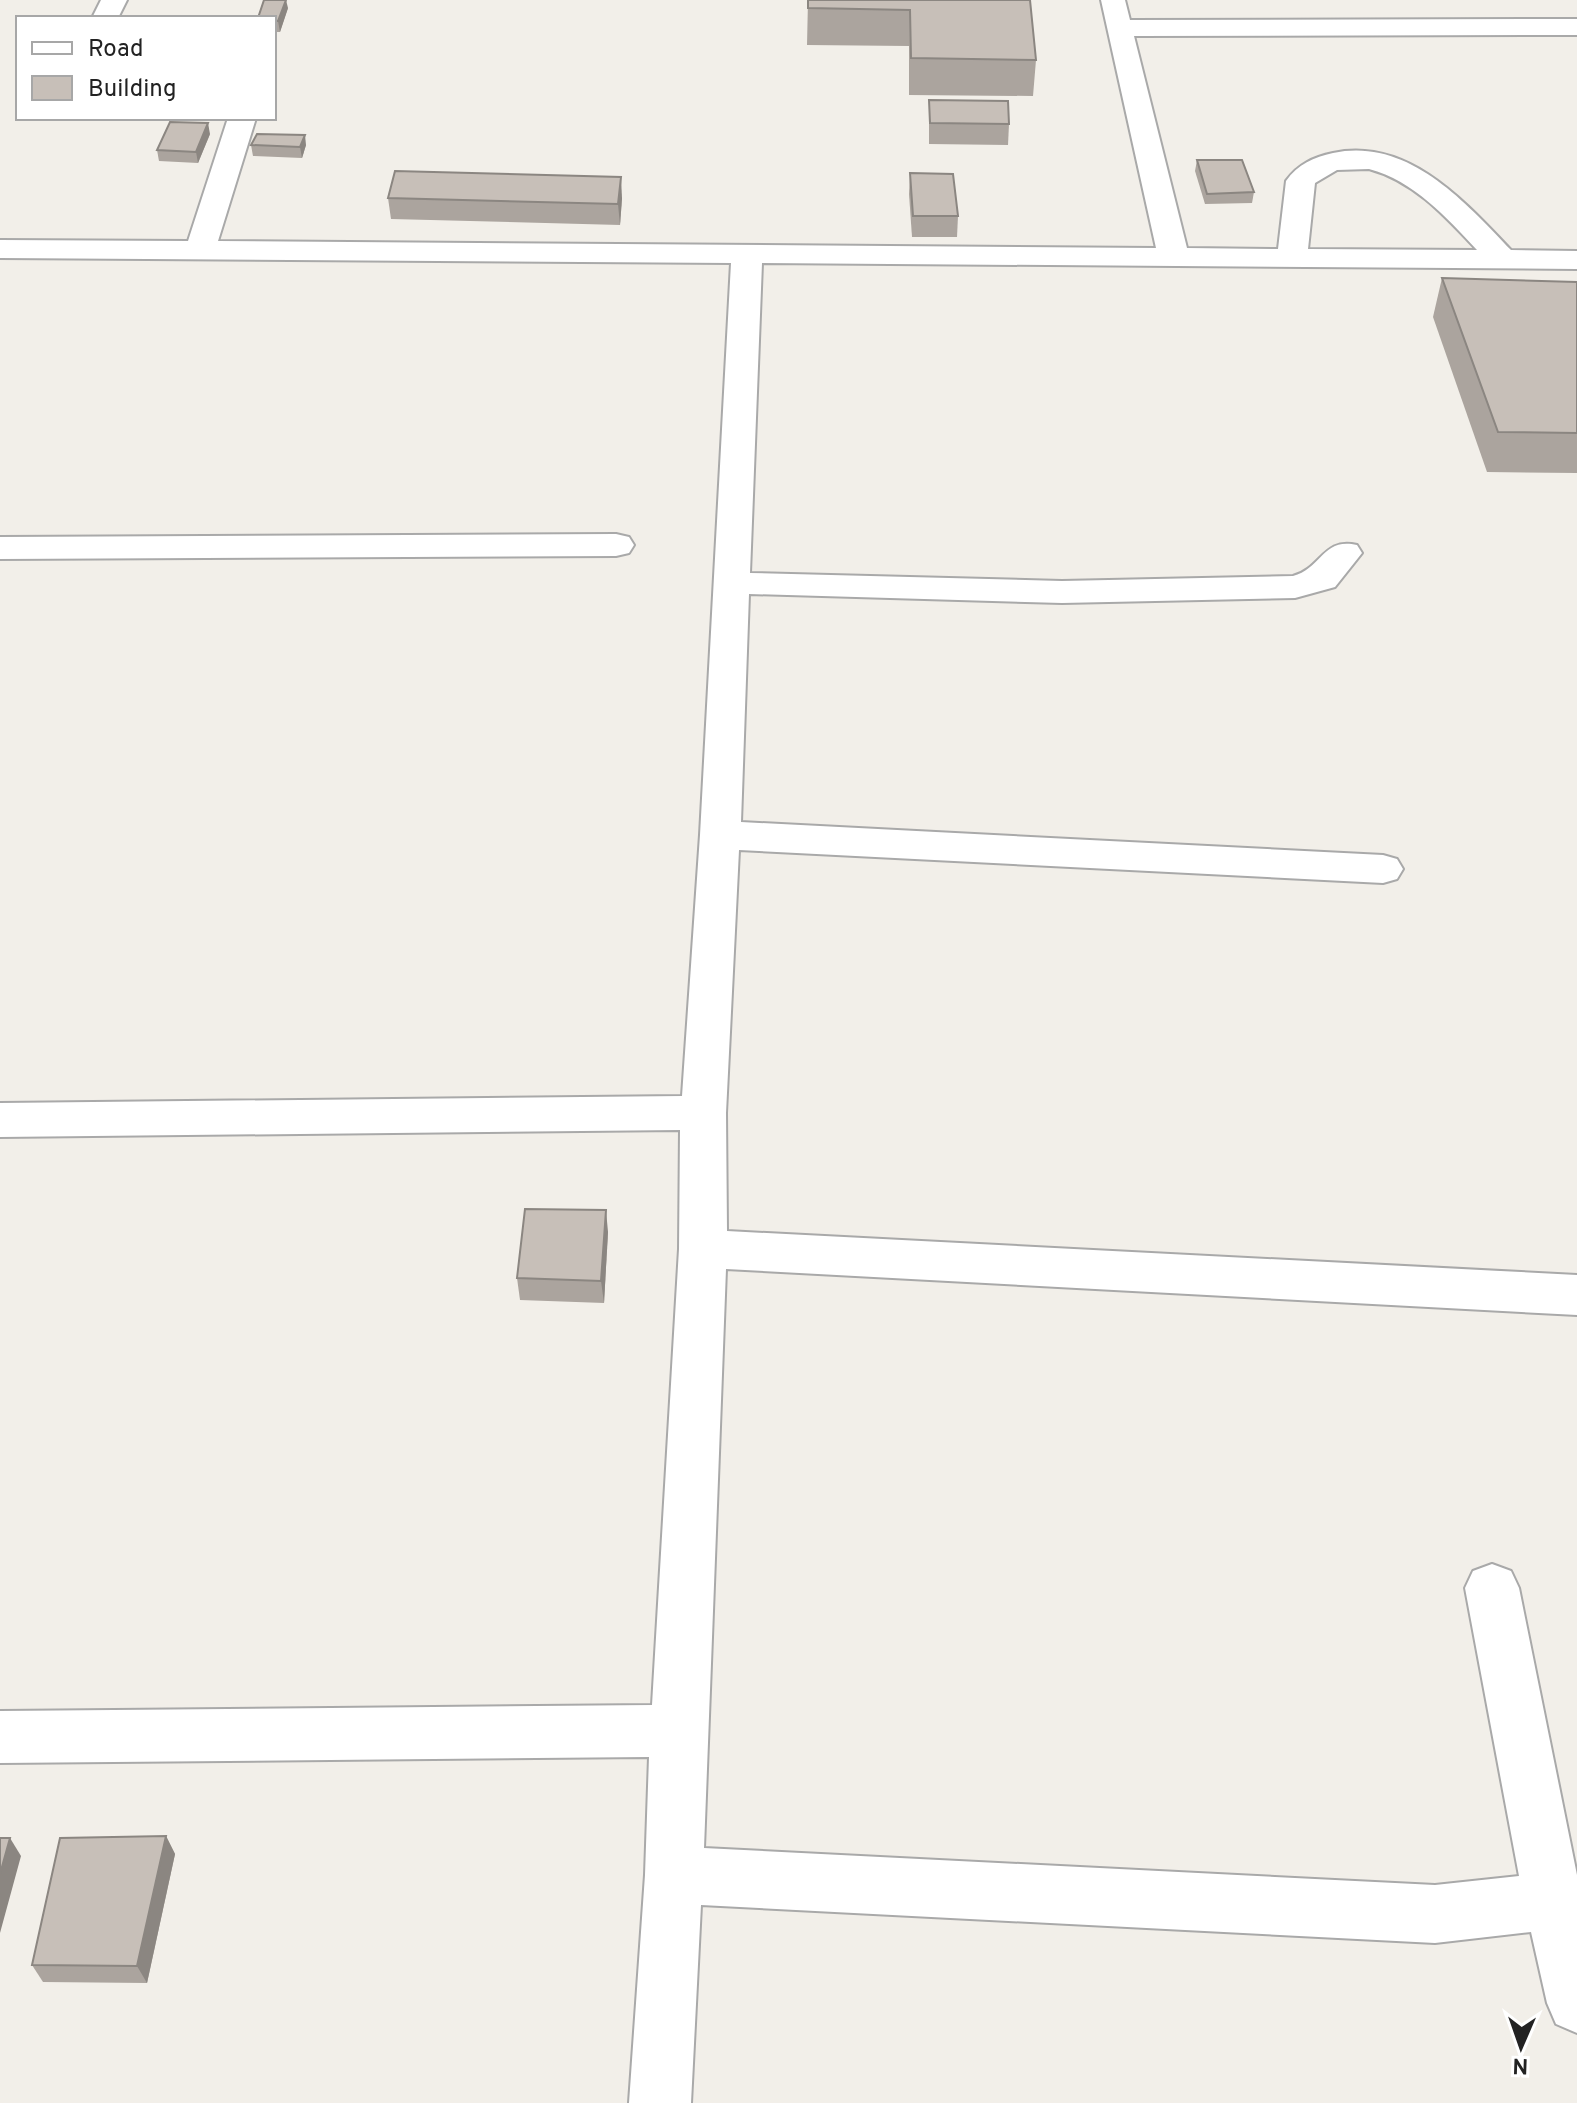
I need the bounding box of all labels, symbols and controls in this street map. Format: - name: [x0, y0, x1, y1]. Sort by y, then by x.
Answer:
- legend: [16, 16, 276, 120]
- text: Road: [88, 35, 144, 65]
- text: Building: [88, 75, 177, 105]
- north arrow: [1481, 2007, 1561, 2087]
- text: N: [1512, 2051, 1529, 2078]

